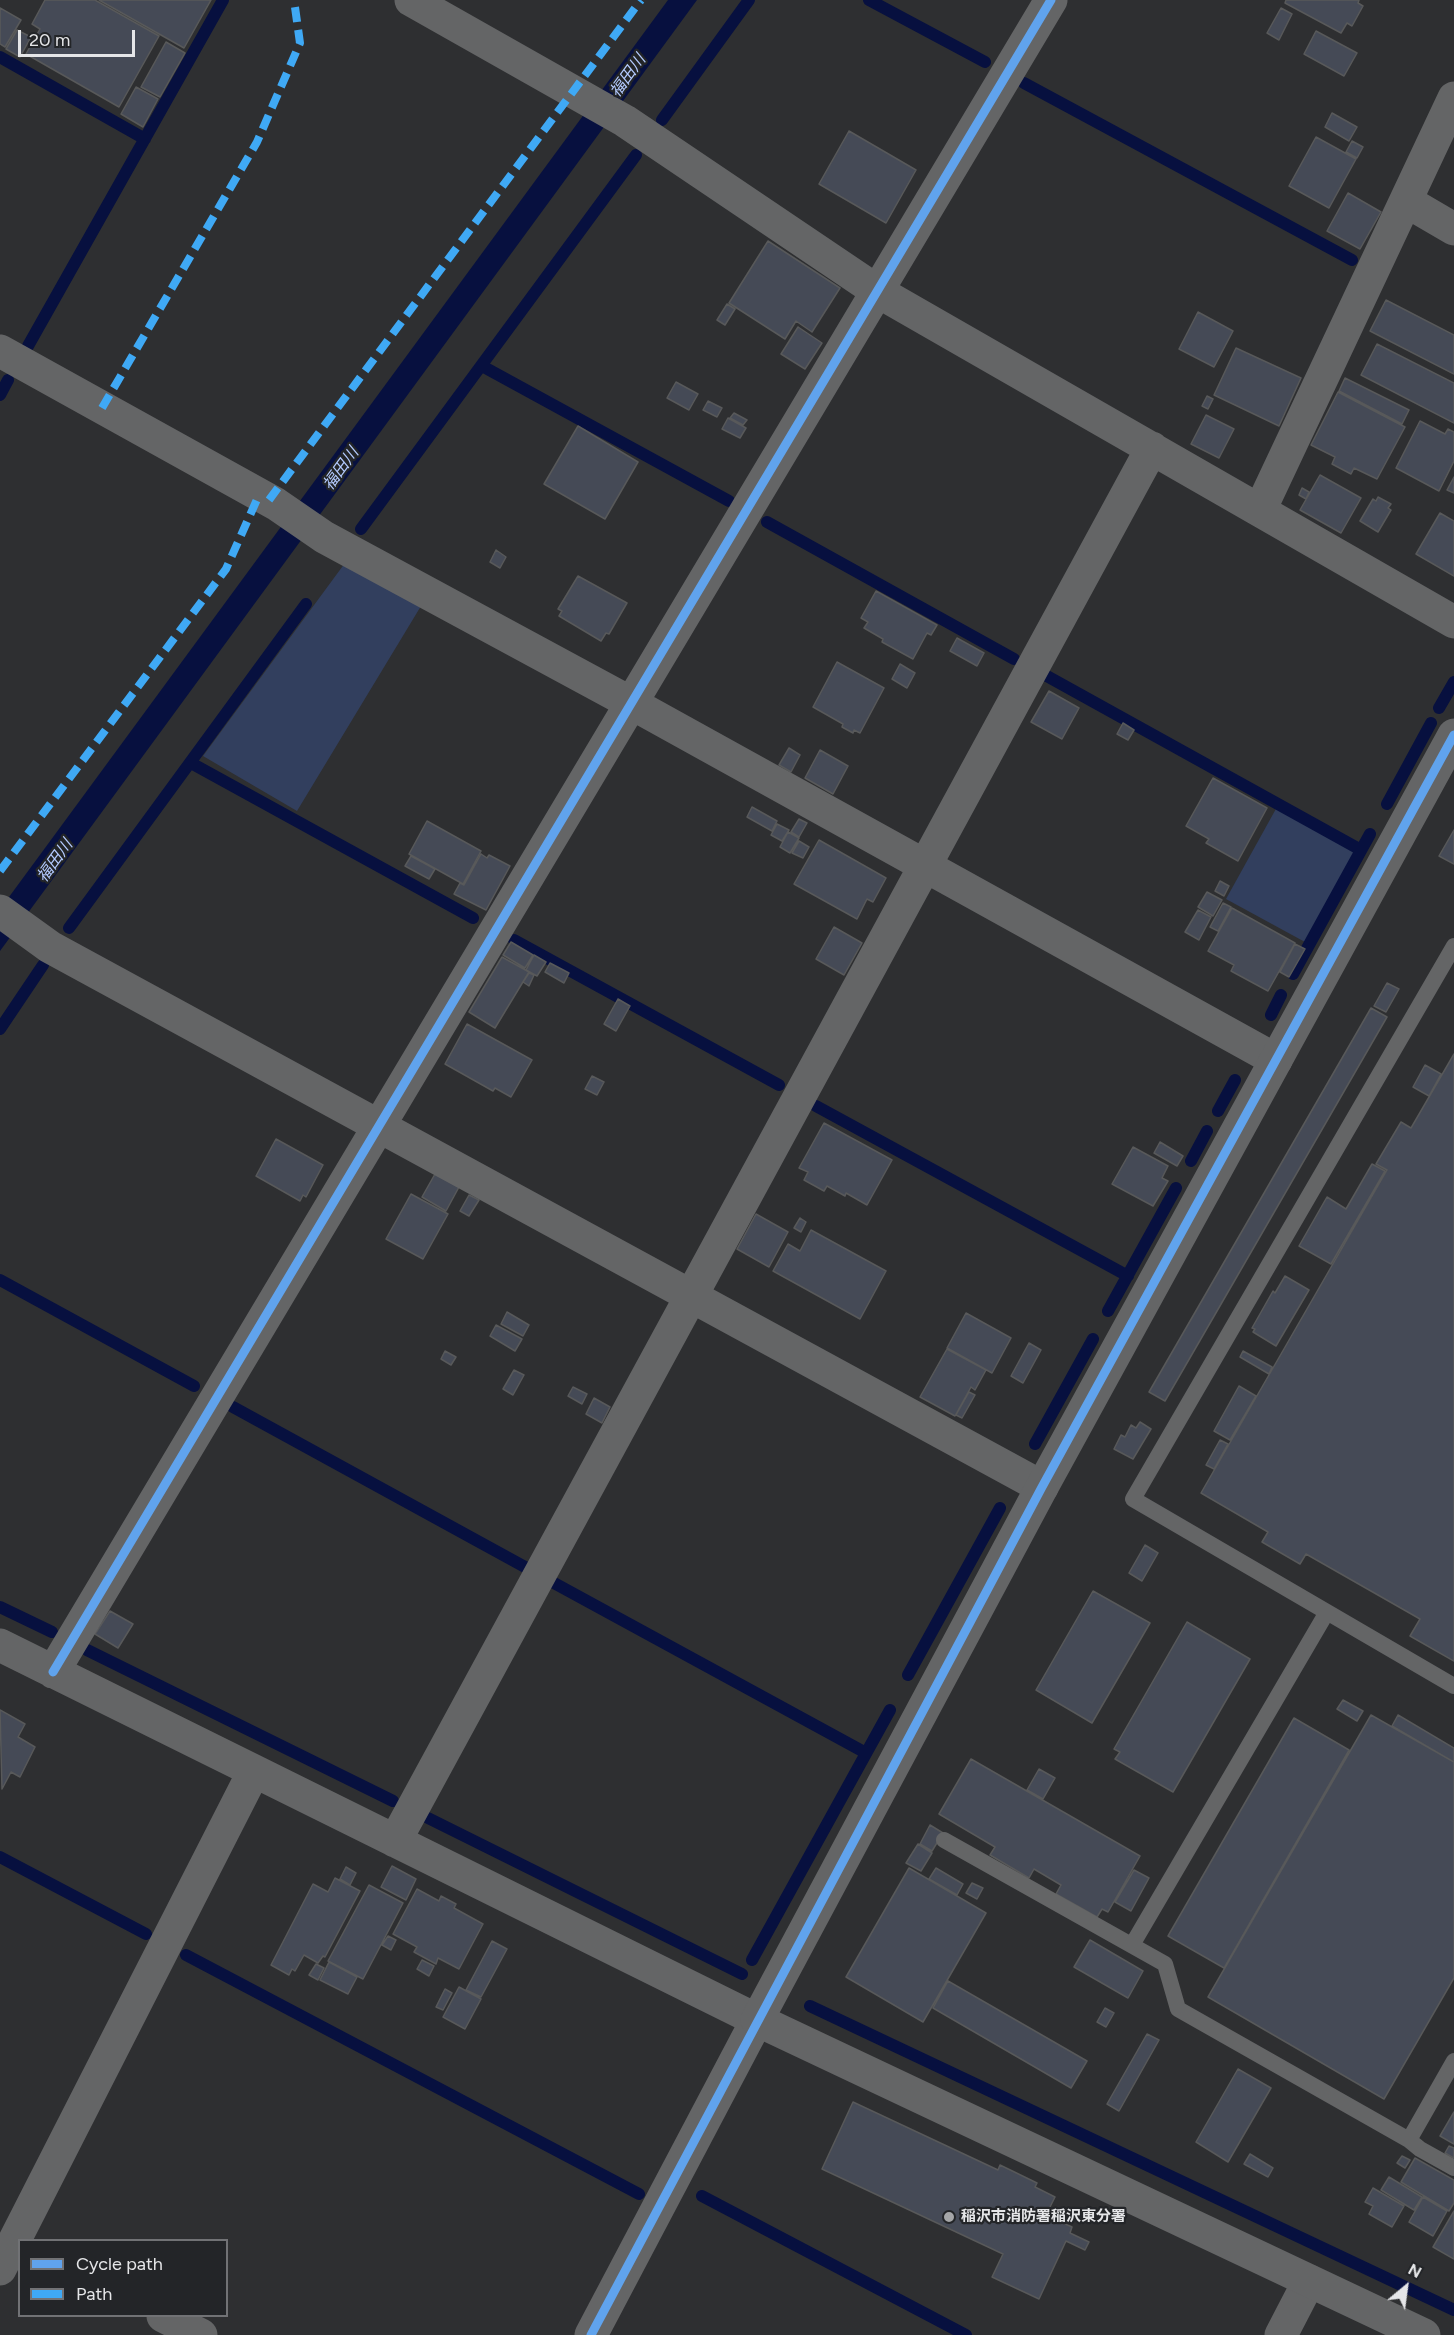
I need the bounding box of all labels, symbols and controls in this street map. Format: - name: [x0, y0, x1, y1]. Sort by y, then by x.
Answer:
- scale bar: [21, 18, 138, 56]
- text: 20 m: [29, 29, 70, 51]
- water label: 福田川: [606, 51, 650, 101]
- water label: 福田川: [319, 444, 363, 494]
- water label: 福田川: [33, 836, 77, 886]
- place label: 稲沢市消防署稲沢東分署: [961, 2208, 1126, 2226]
- marker: 稲沢市消防署稲沢東分署: [942, 2210, 956, 2224]
- legend: [18, 2239, 228, 2317]
- text: Cycle path: [76, 2253, 163, 2275]
- north arrow: [1376, 2257, 1436, 2317]
- text: N: [1405, 2260, 1425, 2282]
- text: Path: [76, 2283, 112, 2305]

